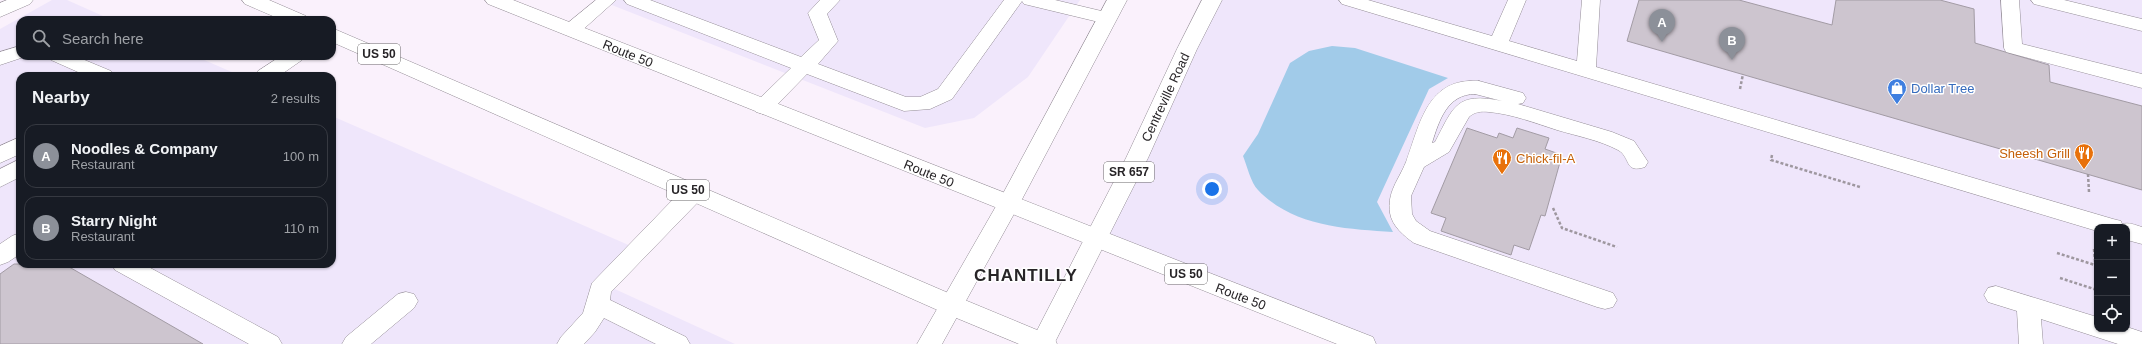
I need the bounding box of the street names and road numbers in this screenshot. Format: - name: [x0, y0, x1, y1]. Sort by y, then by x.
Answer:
- street label: Route 50: [601, 37, 655, 70]
- road number: US 50: [358, 44, 400, 64]
- street label: Centreville Road: [1138, 50, 1193, 144]
- street label: Route 50: [902, 157, 956, 190]
- road number: SR 657: [1104, 162, 1154, 182]
- road number: US 50: [667, 180, 709, 200]
- road number: US 50: [1165, 264, 1207, 284]
- street label: Route 50: [1214, 280, 1268, 313]

